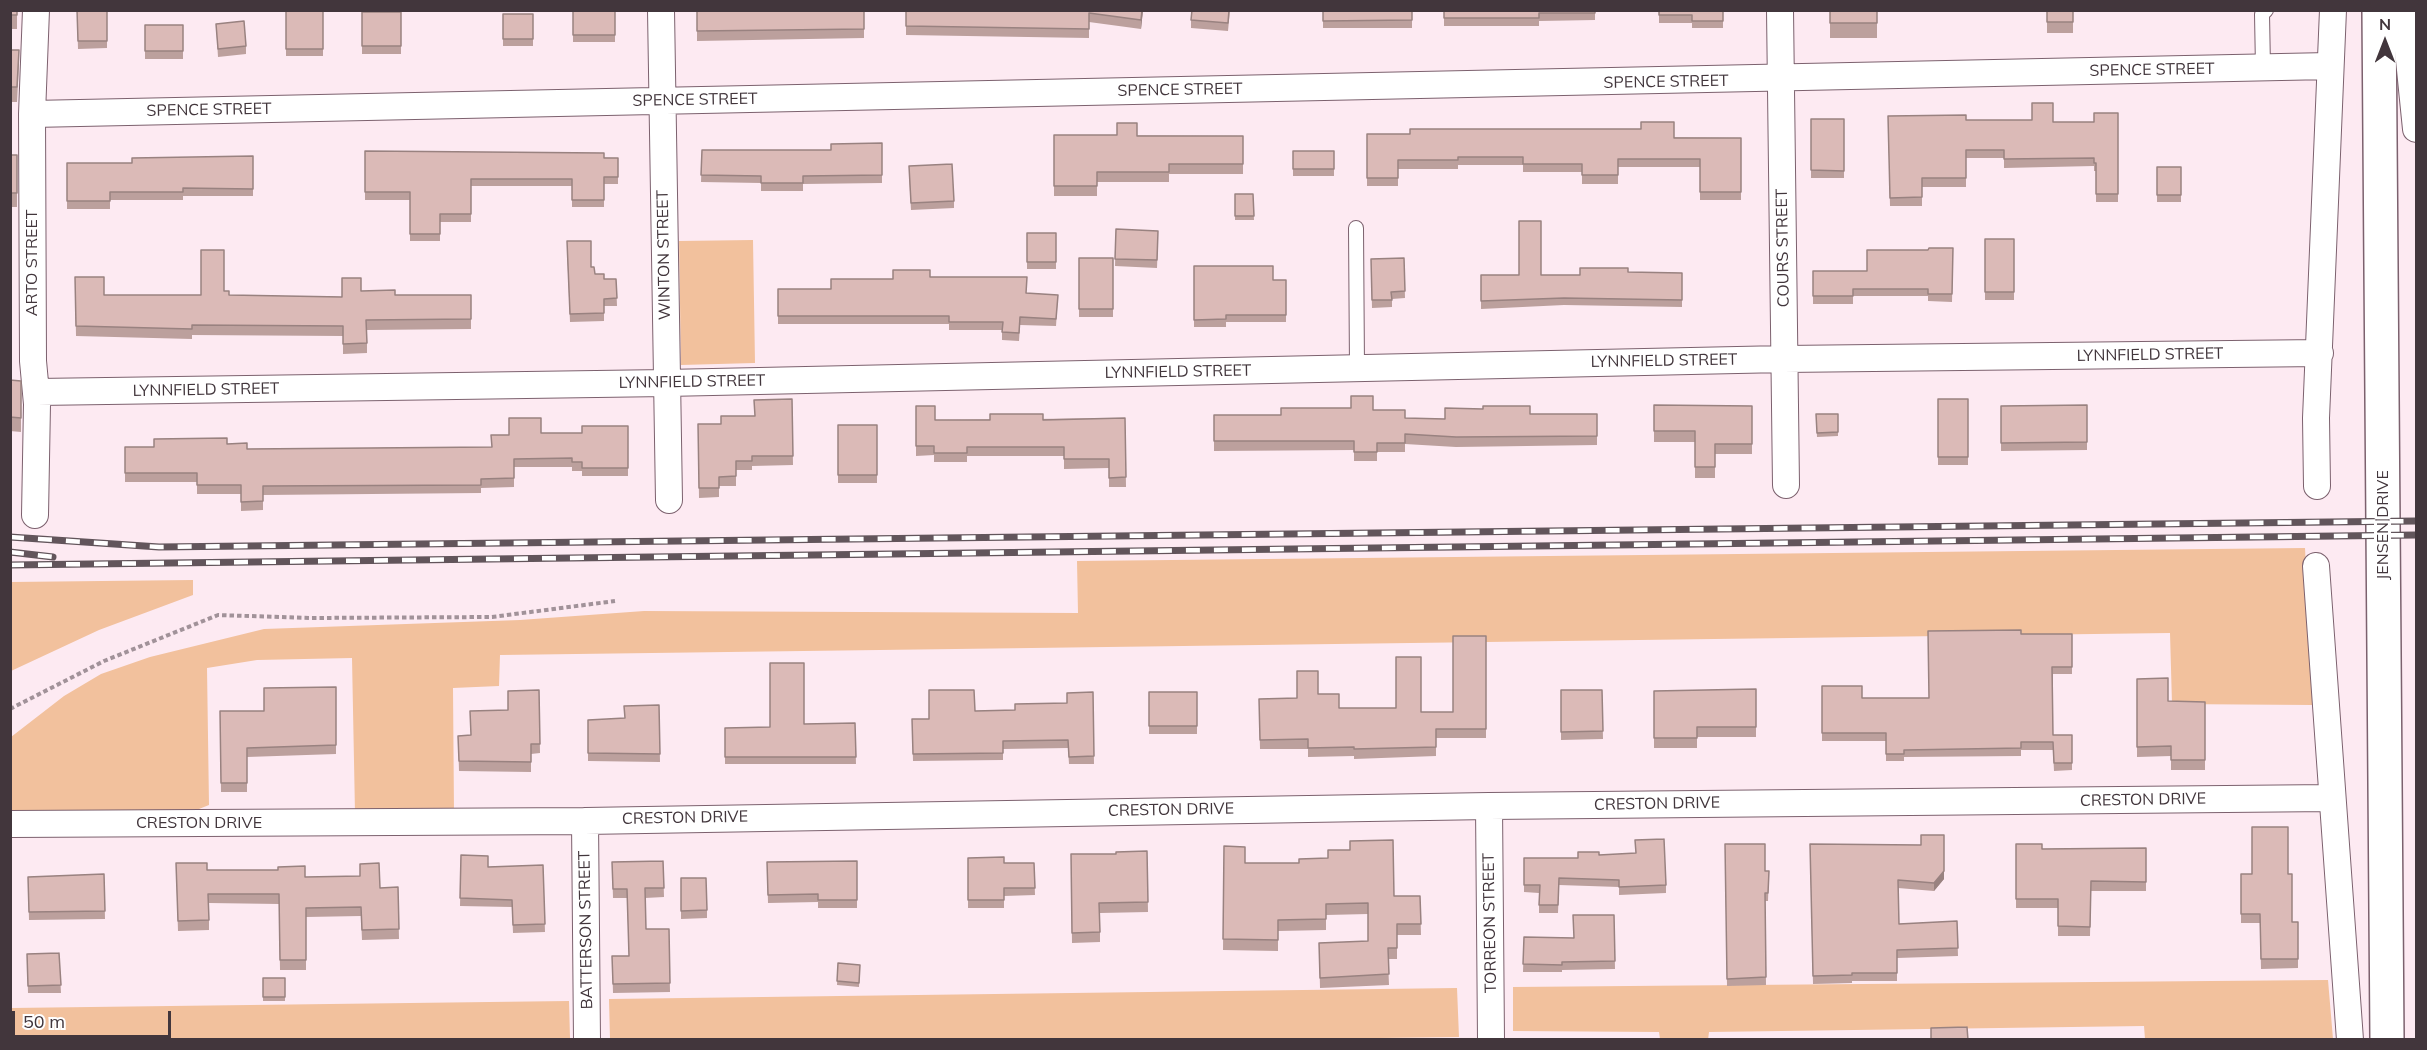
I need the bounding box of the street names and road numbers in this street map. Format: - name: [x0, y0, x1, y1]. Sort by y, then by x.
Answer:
- street label: SPENCE STREET: [2089, 59, 2215, 81]
- street label: SPENCE STREET: [1603, 71, 1729, 93]
- street label: SPENCE STREET: [1117, 79, 1243, 101]
- street label: SPENCE STREET: [632, 89, 758, 111]
- street label: SPENCE STREET: [146, 99, 272, 121]
- street label: COURS STREET: [1772, 189, 1794, 307]
- street label: WINTON STREET: [653, 190, 675, 320]
- street label: ARTO STREET: [22, 210, 42, 316]
- street label: LYNNFIELD STREET: [2076, 344, 2224, 366]
- street label: LYNNFIELD STREET: [1590, 350, 1738, 372]
- street label: LYNNFIELD STREET: [1104, 361, 1252, 383]
- street label: LYNNFIELD STREET: [618, 371, 766, 393]
- street label: LYNNFIELD STREET: [132, 379, 280, 401]
- street label: JENSEN DRIVE: [2373, 470, 2393, 580]
- street label: CRESTON DRIVE: [2080, 789, 2206, 811]
- street label: CRESTON DRIVE: [1594, 793, 1720, 815]
- street label: CRESTON DRIVE: [1108, 799, 1234, 821]
- street label: CRESTON DRIVE: [622, 807, 748, 829]
- street label: CRESTON DRIVE: [136, 813, 262, 833]
- street label: BATTERSON STREET: [575, 851, 597, 1009]
- street label: TORREON STREET: [1479, 853, 1501, 993]

